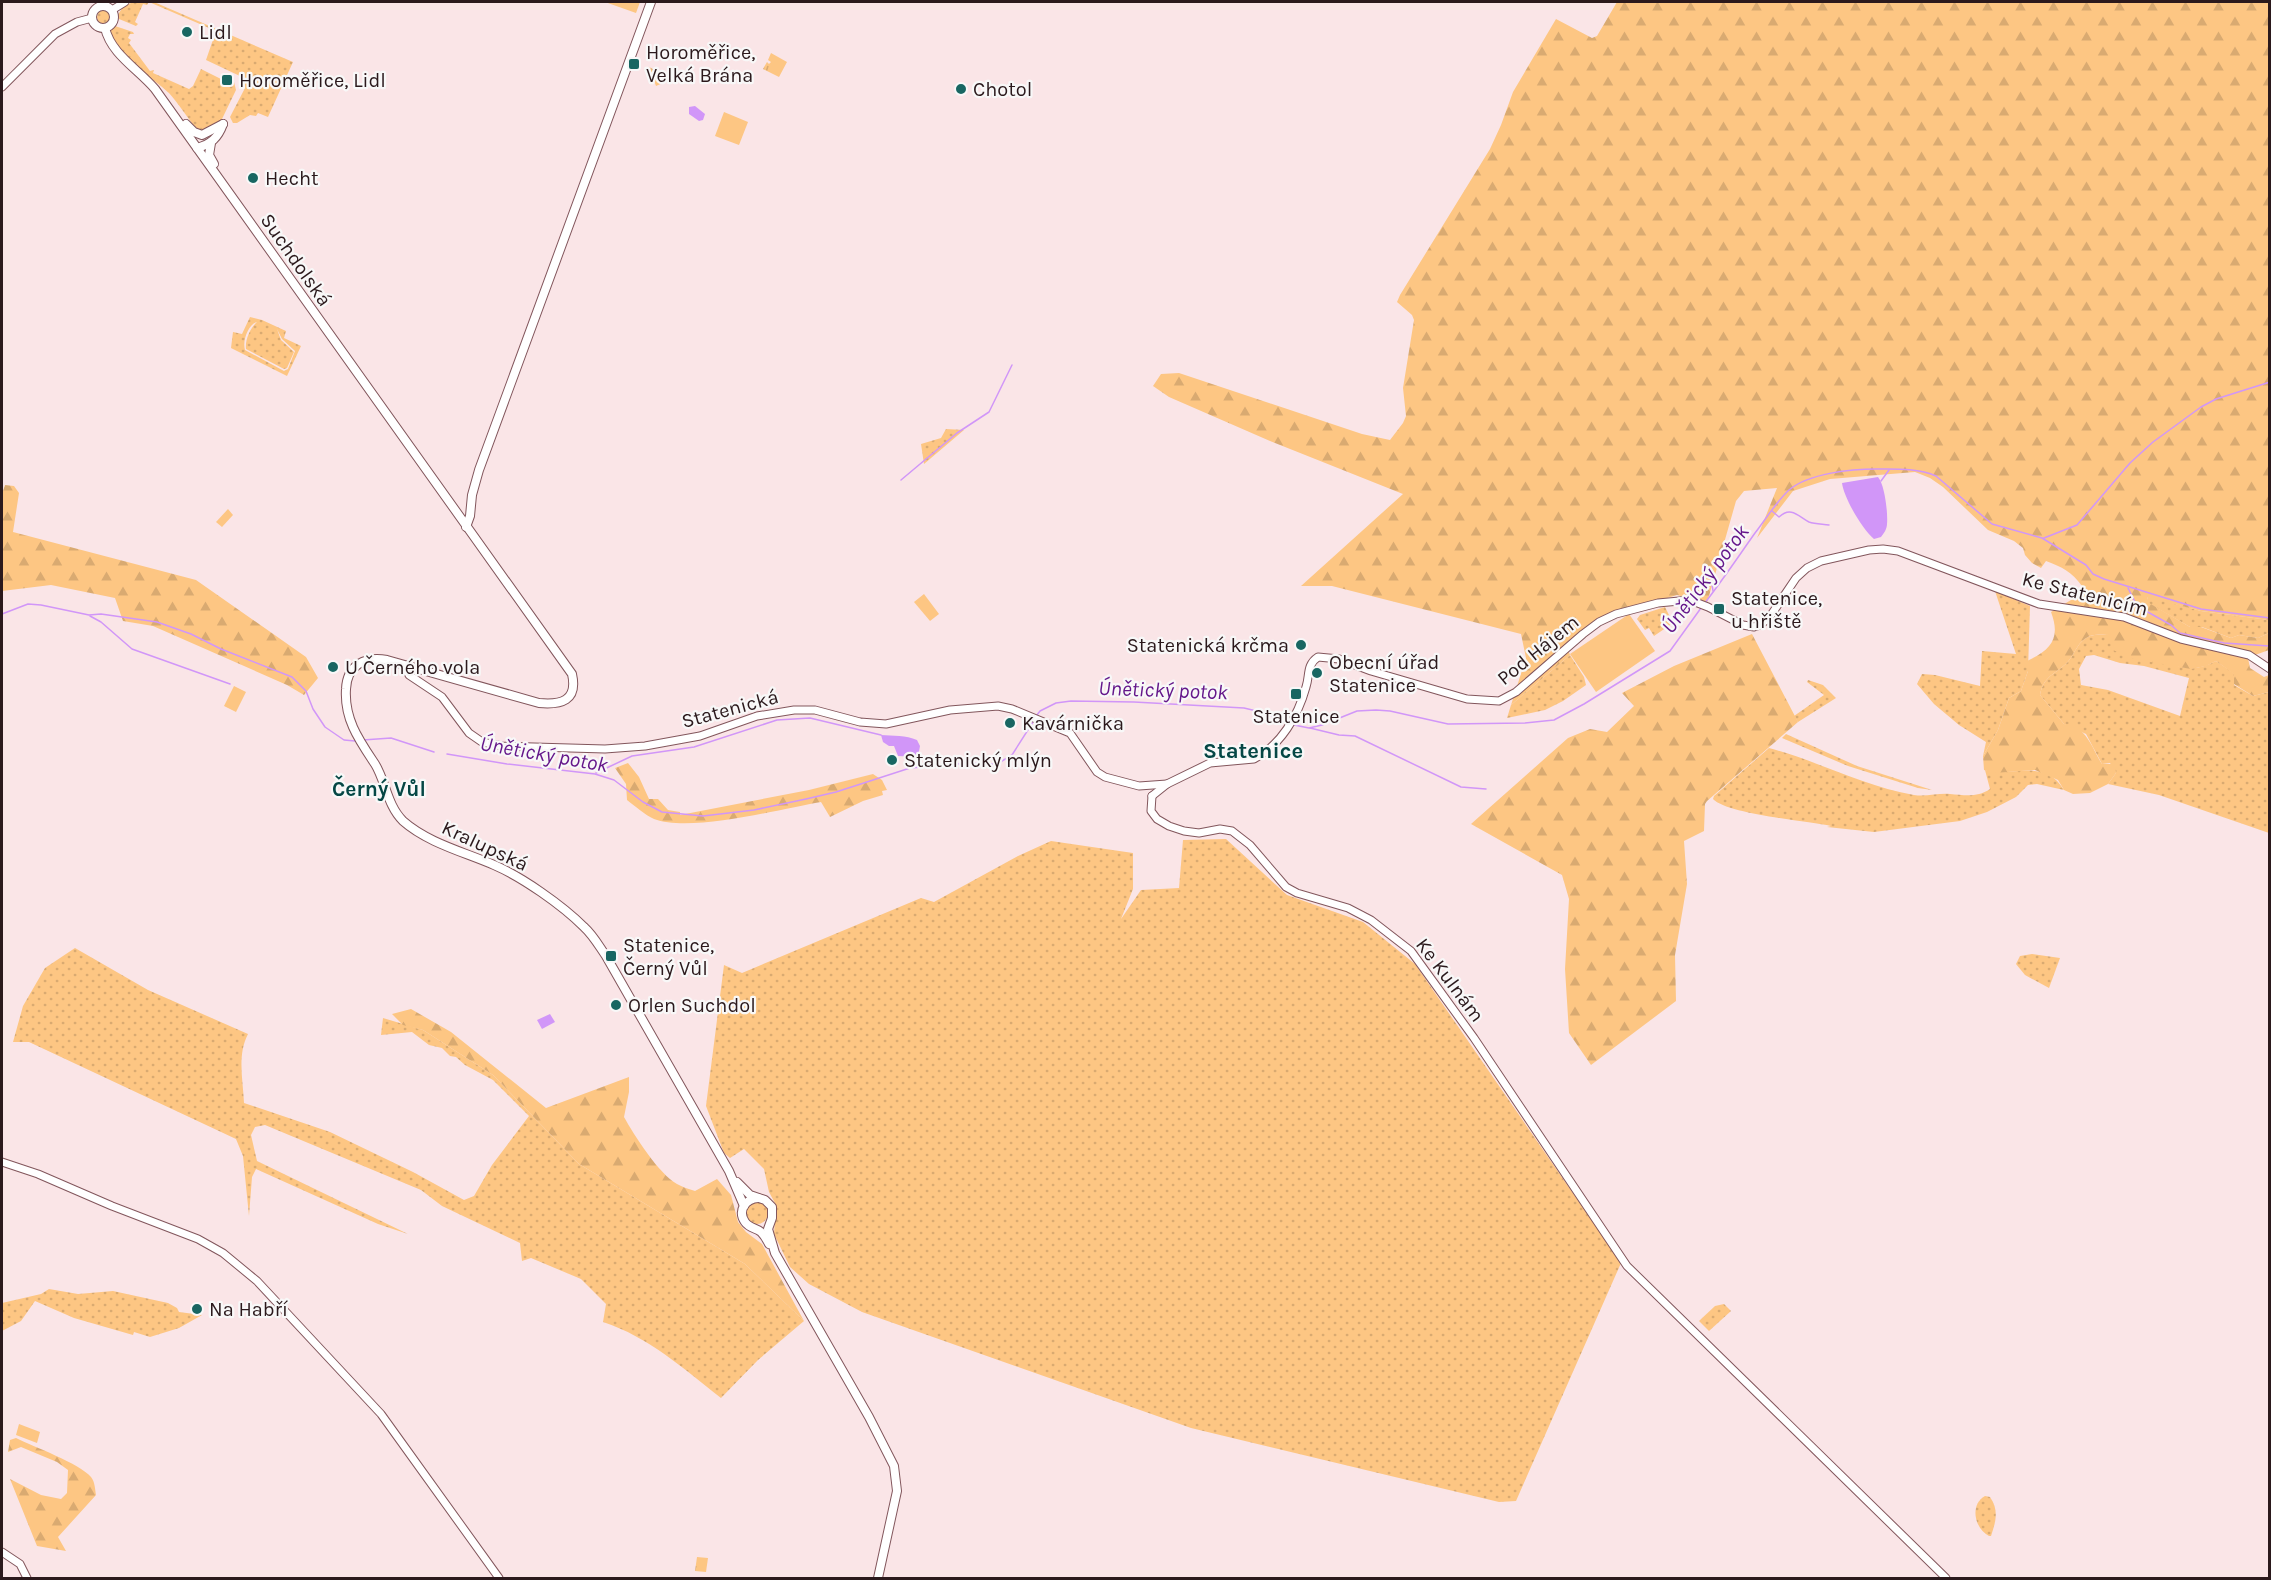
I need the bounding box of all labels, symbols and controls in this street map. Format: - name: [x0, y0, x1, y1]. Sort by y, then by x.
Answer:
- place label: Lidl: [199, 21, 232, 44]
- marker: Lidl: [180, 25, 194, 39]
- place label: Horoměřice, Velká Brána: [646, 41, 755, 87]
- marker: Horoměřice, Velká Brána: [627, 57, 641, 71]
- place label: Horoměřice, Lidl: [239, 69, 386, 92]
- marker: Horoměřice, Lidl: [220, 73, 234, 87]
- place label: Chotol: [973, 78, 1032, 101]
- marker: Chotol: [954, 82, 968, 96]
- place label: Hecht: [265, 167, 319, 190]
- marker: Hecht: [246, 171, 260, 185]
- street label: Suchdolská: [256, 209, 336, 311]
- water label: Únětický potok: [1656, 520, 1754, 638]
- street label: Ke Statenicím: [2020, 567, 2150, 621]
- place label: Statenice, u hřiště: [1731, 587, 1822, 633]
- marker: Statenice, u hřiště: [1712, 602, 1726, 616]
- street label: Pod Hájem: [1493, 610, 1583, 690]
- place label: Statenická krčma: [1127, 634, 1289, 657]
- marker: Statenická krčma: [1294, 638, 1308, 652]
- place label: Obecní úřad Statenice: [1329, 651, 1439, 697]
- place label: U Černého vola: [345, 655, 480, 679]
- marker: U Černého vola: [326, 660, 340, 674]
- marker: Obecní úřad Statenice: [1310, 666, 1324, 680]
- water label: Únětický potok: [1098, 676, 1229, 704]
- street label: Statenická: [679, 685, 781, 733]
- marker: Statenice: [1289, 687, 1303, 701]
- place label: Statenice: [1252, 705, 1340, 728]
- place label: Kavárnička: [1022, 712, 1124, 735]
- marker: Kavárnička: [1003, 716, 1017, 730]
- water label: Únětický potok: [478, 731, 610, 777]
- district label: Statenice: [1203, 738, 1303, 764]
- place label: Statenický mlýn: [904, 749, 1052, 772]
- marker: Statenický mlýn: [885, 753, 899, 767]
- district label: Černý Vůl: [332, 775, 426, 801]
- street label: Kralupská: [438, 816, 532, 876]
- place label: Statenice, Černý Vůl: [623, 934, 714, 980]
- street label: Ke Kulnám: [1411, 934, 1489, 1026]
- marker: Statenice, Černý Vůl: [604, 949, 618, 963]
- place label: Orlen Suchdol: [628, 994, 756, 1017]
- marker: Orlen Suchdol: [609, 998, 623, 1012]
- place label: Na Habří: [209, 1298, 288, 1321]
- marker: Na Habří: [190, 1302, 204, 1316]

